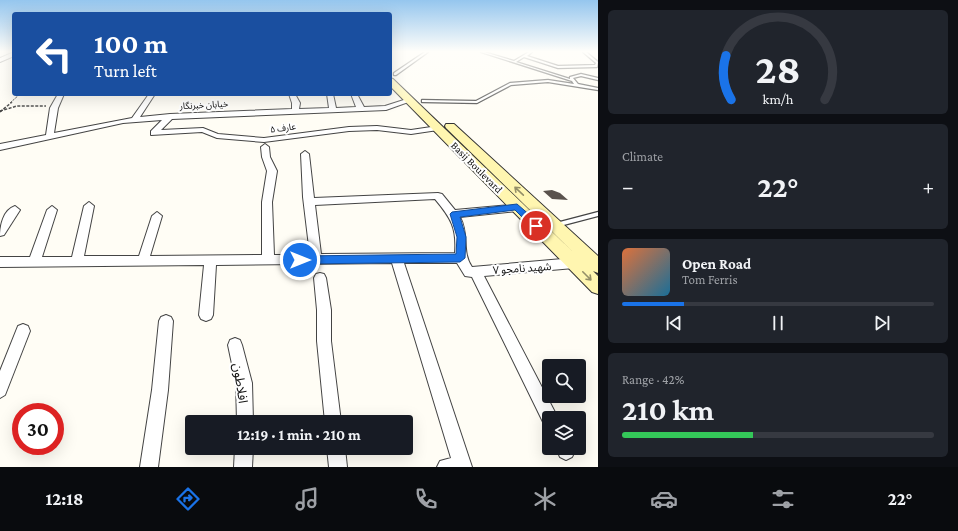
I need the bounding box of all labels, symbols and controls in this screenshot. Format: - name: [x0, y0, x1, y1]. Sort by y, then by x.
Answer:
- icon: left: [28, 28, 80, 80]
- text: 100 m: [94, 28, 168, 59]
- text: 28: [755, 46, 801, 92]
- text: Turn left: [94, 61, 157, 81]
- text: km/h: [763, 91, 794, 107]
- street label: خیابان خبرنگار: [178, 99, 229, 112]
- street label: عارف ۵: [269, 121, 297, 136]
- street label: Basij Boulevard: [448, 139, 505, 196]
- text: Climate: [622, 149, 663, 164]
- text: 22°: [757, 170, 799, 203]
- text: −: [622, 174, 634, 199]
- text: +: [922, 174, 934, 199]
- one-way arrow: [514, 186, 524, 196]
- pin: [519, 209, 553, 243]
- icon: arrive: [525, 215, 547, 237]
- position arrow: [279, 239, 321, 281]
- text: Open Road: [682, 256, 751, 272]
- street label: شهید نامجو ۷: [492, 260, 552, 277]
- one-way arrow: [582, 271, 592, 281]
- text: Tom Ferris: [682, 272, 737, 287]
- icon: previous: [663, 312, 685, 334]
- icon: pause: [767, 312, 789, 334]
- icon: next: [871, 312, 893, 334]
- map controls: [542, 359, 586, 455]
- button: search: [542, 359, 586, 403]
- street label: افلاطون: [229, 362, 251, 404]
- text: Range · 42%: [622, 372, 684, 387]
- text: 210 km: [622, 393, 714, 426]
- speed limit sign: 30: [12, 403, 64, 455]
- button: layers: [542, 411, 586, 455]
- text: 12:19 · 1 min · 210 m: [237, 427, 361, 443]
- icon: directions: [174, 485, 202, 513]
- icon: music: [293, 485, 321, 513]
- icon: phone: [412, 485, 440, 513]
- icon: climate: [531, 485, 559, 513]
- icon: car: [650, 485, 678, 513]
- icon: filters: [769, 485, 797, 513]
- text: 12:18: [45, 489, 84, 509]
- text: 22°: [888, 489, 912, 509]

